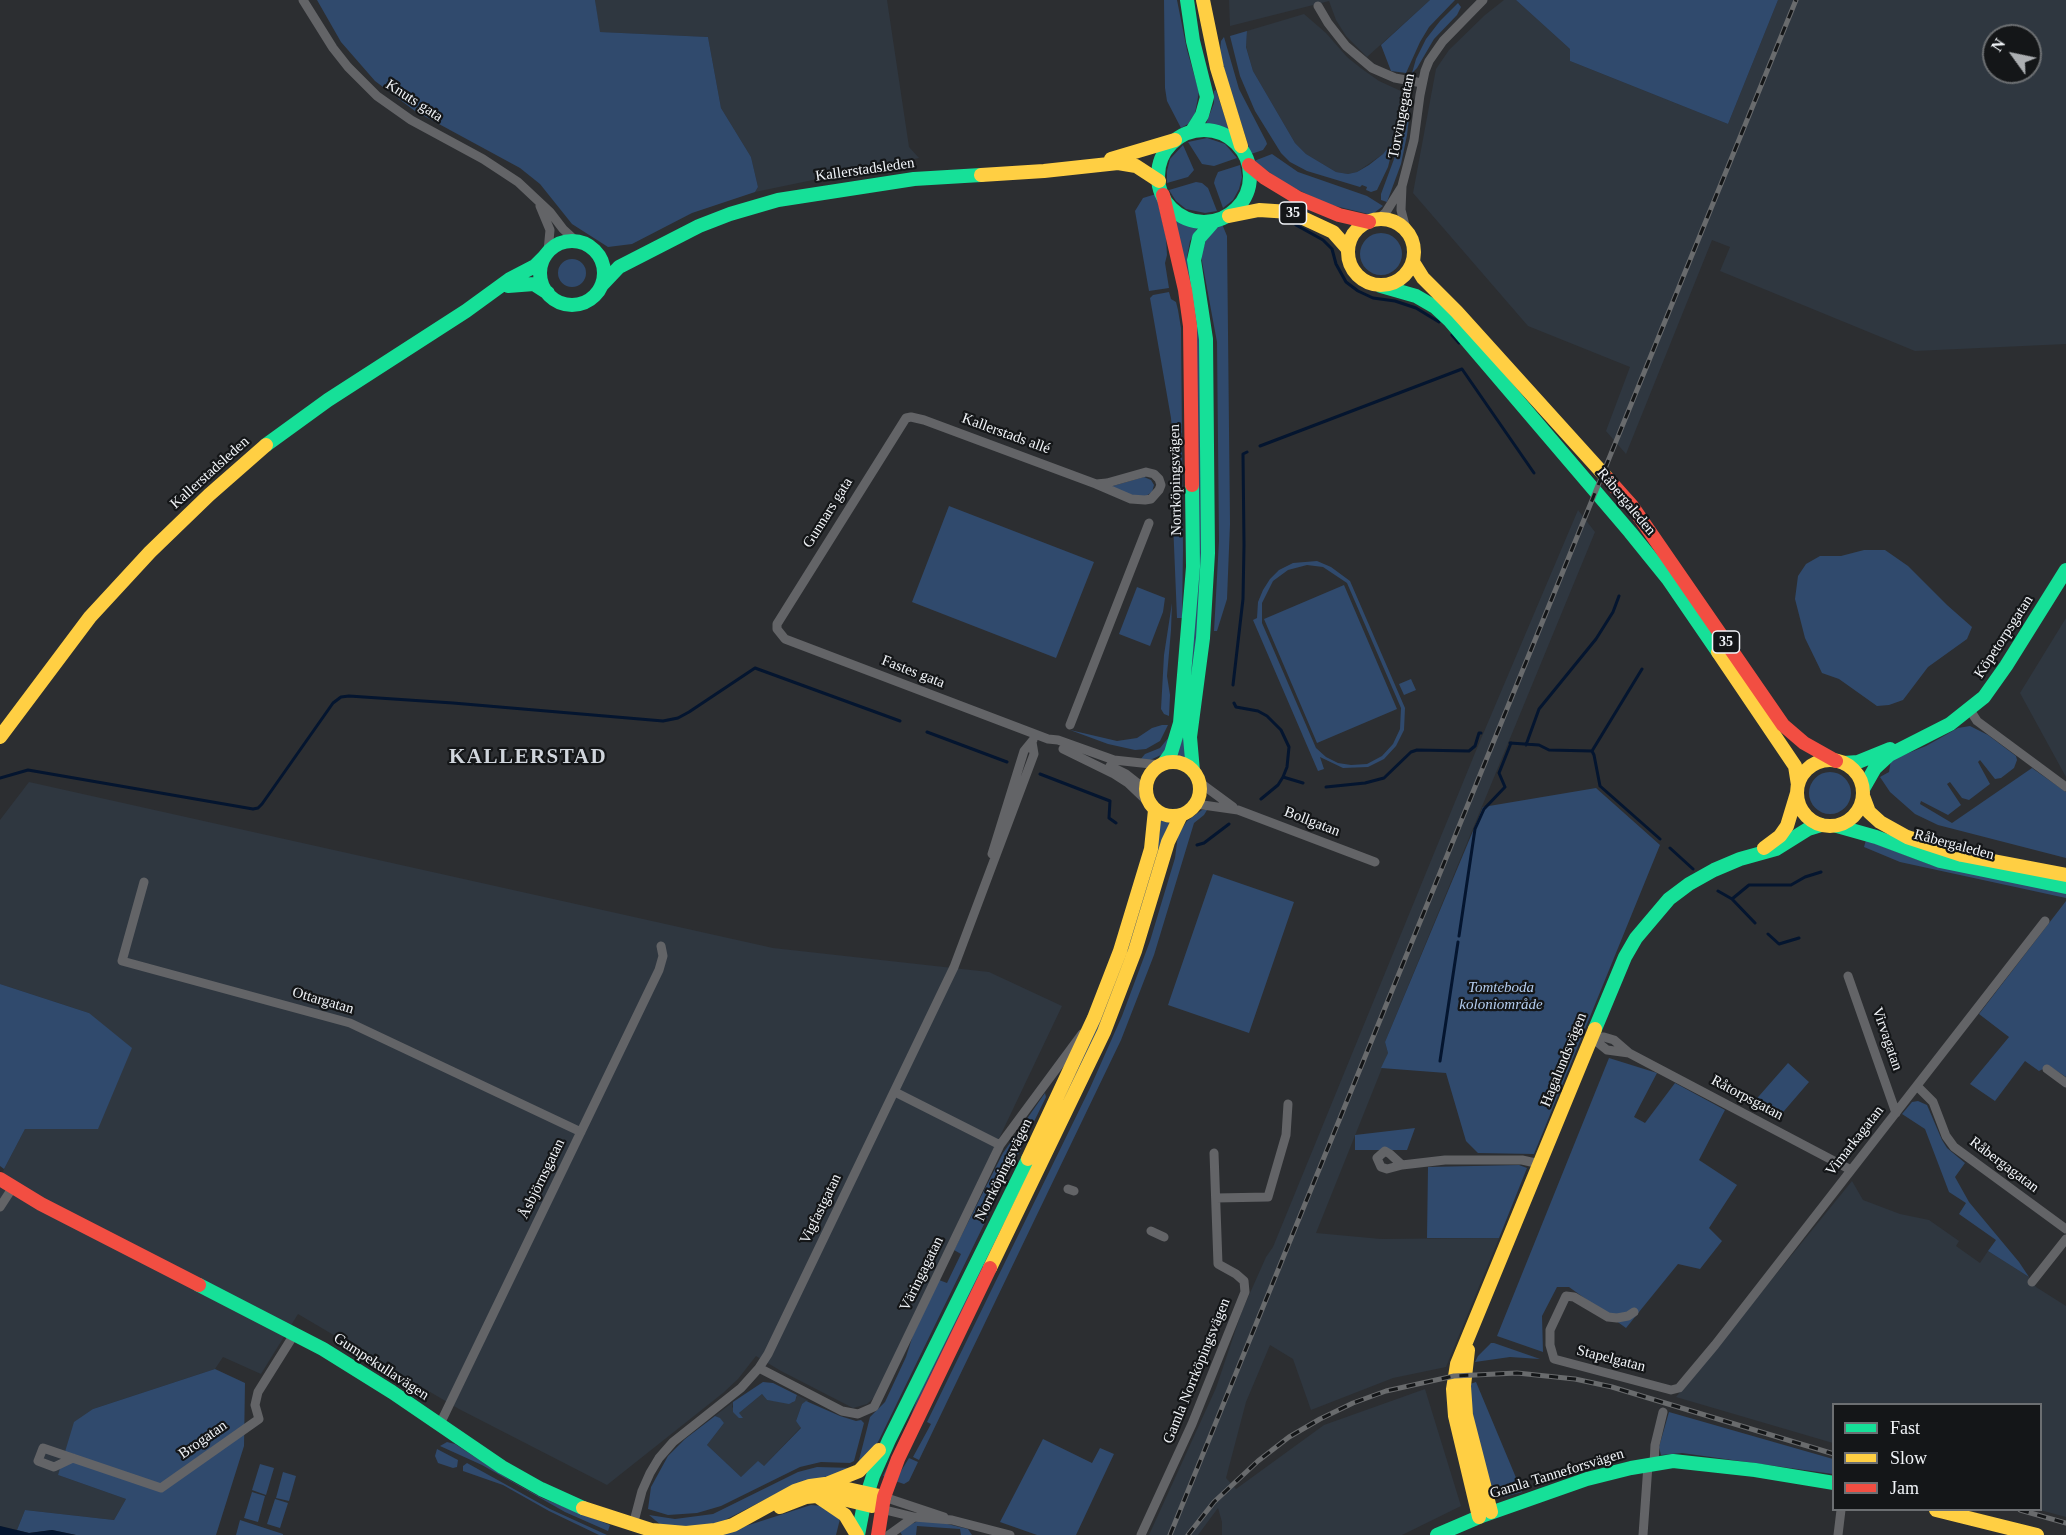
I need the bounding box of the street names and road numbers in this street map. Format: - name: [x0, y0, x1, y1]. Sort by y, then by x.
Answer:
- street label: Torvingegatan: [1385, 72, 1419, 160]
- street label: Knuts gata: [382, 76, 446, 126]
- street label: Kallerstadsleden: [814, 154, 916, 186]
- road number: 35: [1280, 202, 1306, 224]
- street label: Kallerstads allé: [959, 410, 1053, 458]
- street label: Norrköpingsvägen: [1166, 424, 1186, 536]
- street label: Kallerstadsleden: [167, 433, 253, 513]
- street label: Råbergaleden: [1593, 465, 1659, 539]
- street label: Gunnars gata: [799, 474, 857, 552]
- street label: Köpetorpsgatan: [1971, 592, 2037, 682]
- road number: 35: [1712, 631, 1740, 653]
- street label: Fastes gata: [879, 652, 947, 692]
- street label: Bollgatan: [1282, 803, 1342, 841]
- street label: Råbergaleden: [1912, 826, 1996, 864]
- street label: Ottargatan: [290, 984, 356, 1018]
- street label: Virvagatan: [1868, 1005, 1906, 1073]
- street label: Hagalundsvägen: [1537, 1010, 1591, 1110]
- street label: Råtorpsgatan: [1708, 1071, 1786, 1125]
- street label: Vimarkagatan: [1822, 1102, 1888, 1180]
- street label: Norrköpingsvägen: [971, 1116, 1037, 1224]
- street label: Råbergagatan: [1966, 1133, 2042, 1197]
- street label: Åsbjörnsgatan: [515, 1136, 569, 1222]
- street label: Vigfastgatan: [796, 1171, 846, 1247]
- street label: Väringagatan: [896, 1234, 948, 1314]
- street label: Gamla Norrköpingsvägen: [1160, 1296, 1234, 1446]
- street label: Gumpekullavägen: [330, 1330, 432, 1404]
- street label: Stapelgatan: [1575, 1342, 1647, 1376]
- street label: Brogatan: [175, 1417, 231, 1463]
- street label: Gamla Tanneforsvägen: [1488, 1445, 1626, 1503]

